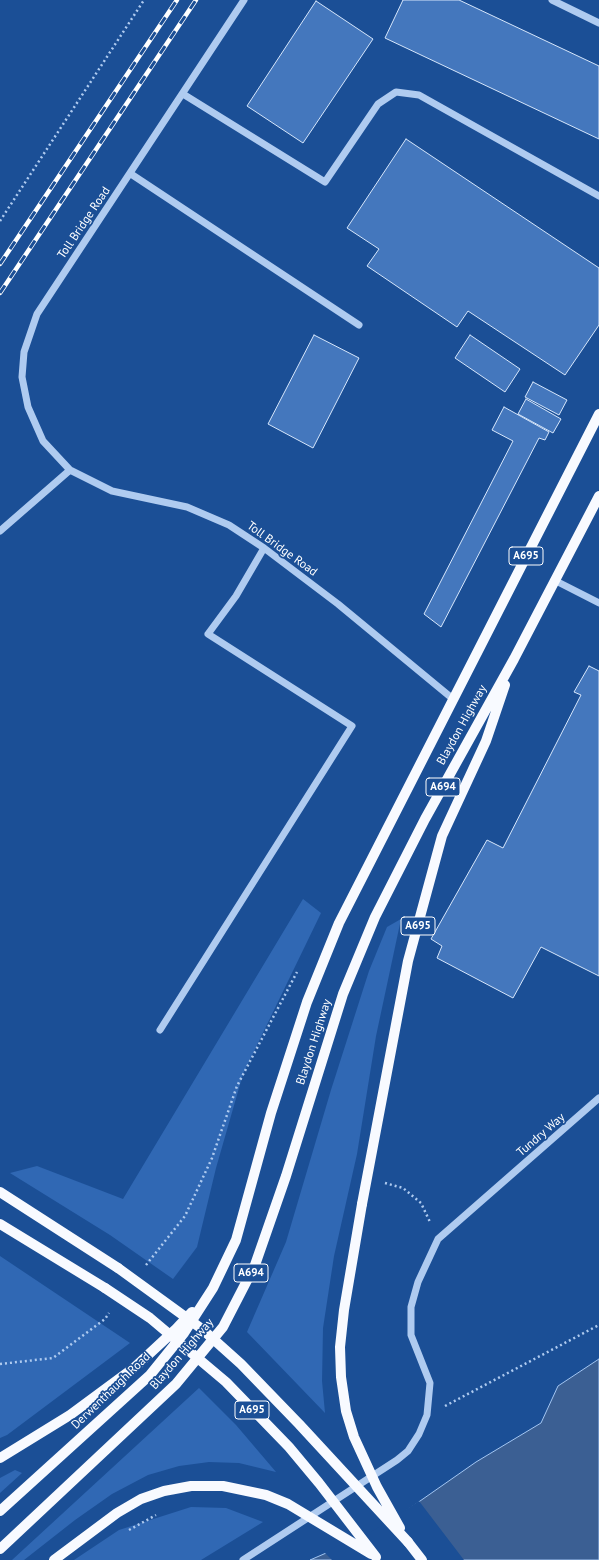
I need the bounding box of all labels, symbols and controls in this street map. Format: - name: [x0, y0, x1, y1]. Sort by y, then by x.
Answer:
- street label: Toll Bridge Road: [55, 184, 113, 262]
- street label: Toll Bridge Road: [244, 519, 320, 579]
- road number: A695: [509, 547, 543, 565]
- street label: Blaydon Highway: [434, 682, 490, 768]
- road number: A694: [426, 778, 460, 796]
- road number: A695: [401, 917, 435, 935]
- street label: Blaydon Highway: [293, 997, 335, 1087]
- street label: Tundry Way: [514, 1110, 568, 1160]
- road number: A694: [234, 1264, 268, 1282]
- street label: Blaydon Highway: [147, 1316, 217, 1392]
- street label: Derwenthaugh Road: [69, 1350, 153, 1432]
- road number: A695: [235, 1401, 269, 1419]

